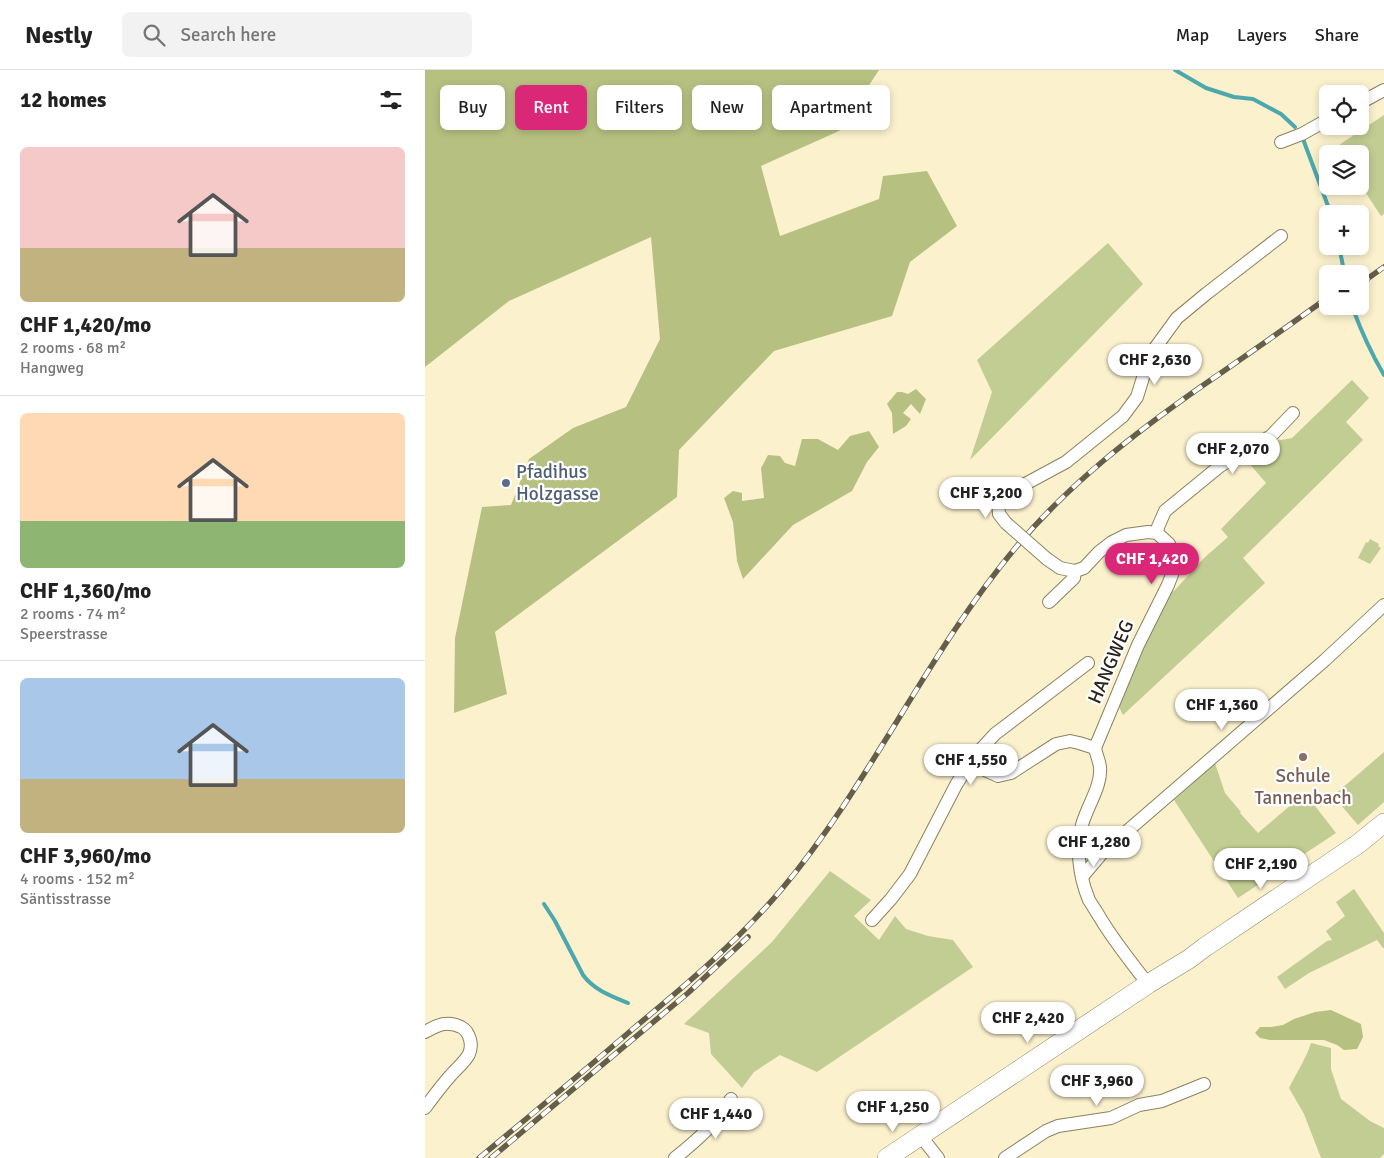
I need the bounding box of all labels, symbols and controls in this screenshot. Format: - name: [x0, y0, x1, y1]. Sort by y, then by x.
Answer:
- search box: [122, 12, 472, 57]
- text: Nestly: [25, 20, 92, 50]
- icon: search: [140, 21, 168, 49]
- text: Search here: [180, 23, 276, 47]
- text: Map: [1176, 24, 1209, 46]
- text: Layers: [1237, 24, 1287, 46]
- text: Share: [1315, 24, 1359, 46]
- chip: Buy: [440, 85, 505, 130]
- chip: Rent: [515, 85, 587, 130]
- chip: Filters: [597, 85, 682, 130]
- chip: New: [692, 85, 762, 130]
- chip: Apartment: [772, 85, 890, 130]
- map controls: [1319, 85, 1369, 315]
- button: locate: [1319, 85, 1369, 135]
- icon: filters: [377, 86, 405, 114]
- text: 12 homes: [20, 87, 106, 113]
- button: layers: [1319, 145, 1369, 195]
- icon: home: [168, 180, 258, 270]
- button: +: [1319, 205, 1369, 255]
- button: −: [1319, 265, 1369, 315]
- text: CHF 1,420/mo: [20, 312, 151, 338]
- text: 2 rooms · 68 m²: [20, 338, 126, 358]
- pin: CHF 2,630: [1098, 344, 1212, 386]
- text: CHF 2,630: [1119, 350, 1191, 370]
- text: Hangweg: [20, 358, 84, 378]
- pin: CHF 2,070: [1176, 432, 1290, 475]
- text: CHF 2,070: [1197, 439, 1269, 459]
- icon: home: [168, 445, 258, 535]
- place label: Pfadihus Holzgasse: [516, 460, 599, 506]
- pin: CHF 3,200: [929, 476, 1043, 519]
- marker: Pfadihus Holzgasse: [500, 477, 512, 489]
- text: CHF 3,200: [950, 483, 1022, 503]
- pin: CHF 1,420: [1095, 542, 1209, 585]
- text: CHF 1,420: [1116, 549, 1188, 569]
- text: CHF 1,360/mo: [20, 578, 151, 604]
- text: 2 rooms · 74 m²: [20, 604, 126, 624]
- street label: HANGWEG: [1083, 617, 1139, 707]
- text: Speerstrasse: [20, 624, 108, 644]
- pin: CHF 1,360: [1165, 688, 1279, 731]
- text: CHF 1,360: [1186, 695, 1258, 715]
- icon: home: [168, 710, 258, 800]
- pin: CHF 1,550: [914, 744, 1028, 786]
- text: CHF 1,550: [935, 750, 1007, 770]
- marker: Schule Tannenbach: [1297, 751, 1309, 763]
- place label: Schule Tannenbach: [1254, 764, 1352, 810]
- pin: CHF 1,280: [1037, 826, 1151, 868]
- text: CHF 1,280: [1058, 832, 1130, 852]
- text: CHF 3,960/mo: [20, 843, 151, 869]
- pin: CHF 2,190: [1204, 848, 1318, 890]
- text: CHF 2,190: [1225, 854, 1297, 874]
- text: 4 rooms · 152 m²: [20, 869, 135, 889]
- text: Säntisstrasse: [20, 889, 111, 909]
- pin: CHF 2,420: [971, 1002, 1085, 1044]
- text: CHF 2,420: [992, 1008, 1064, 1028]
- pin: CHF 3,960: [1040, 1064, 1154, 1107]
- text: CHF 3,960: [1061, 1071, 1133, 1091]
- pin: CHF 1,250: [836, 1090, 950, 1133]
- text: CHF 1,250: [857, 1097, 929, 1117]
- pin: CHF 1,440: [659, 1098, 773, 1140]
- text: CHF 1,440: [680, 1104, 752, 1124]

